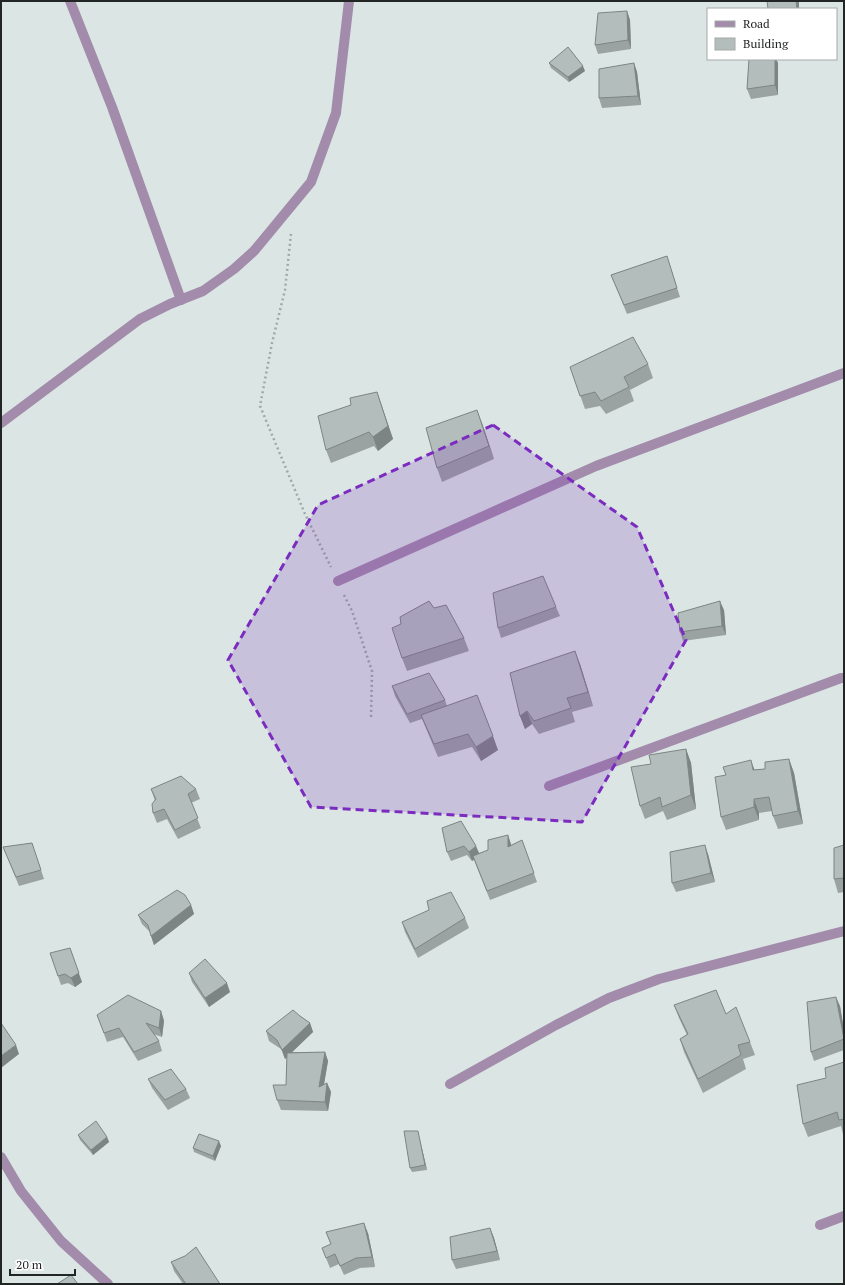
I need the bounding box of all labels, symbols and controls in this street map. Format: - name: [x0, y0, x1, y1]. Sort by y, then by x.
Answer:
- legend: [707, 8, 837, 60]
- text: Road: [743, 16, 770, 31]
- text: Building: [743, 36, 789, 51]
- scale bar: [10, 1251, 75, 1277]
- text: 20 m: [16, 1257, 43, 1272]

